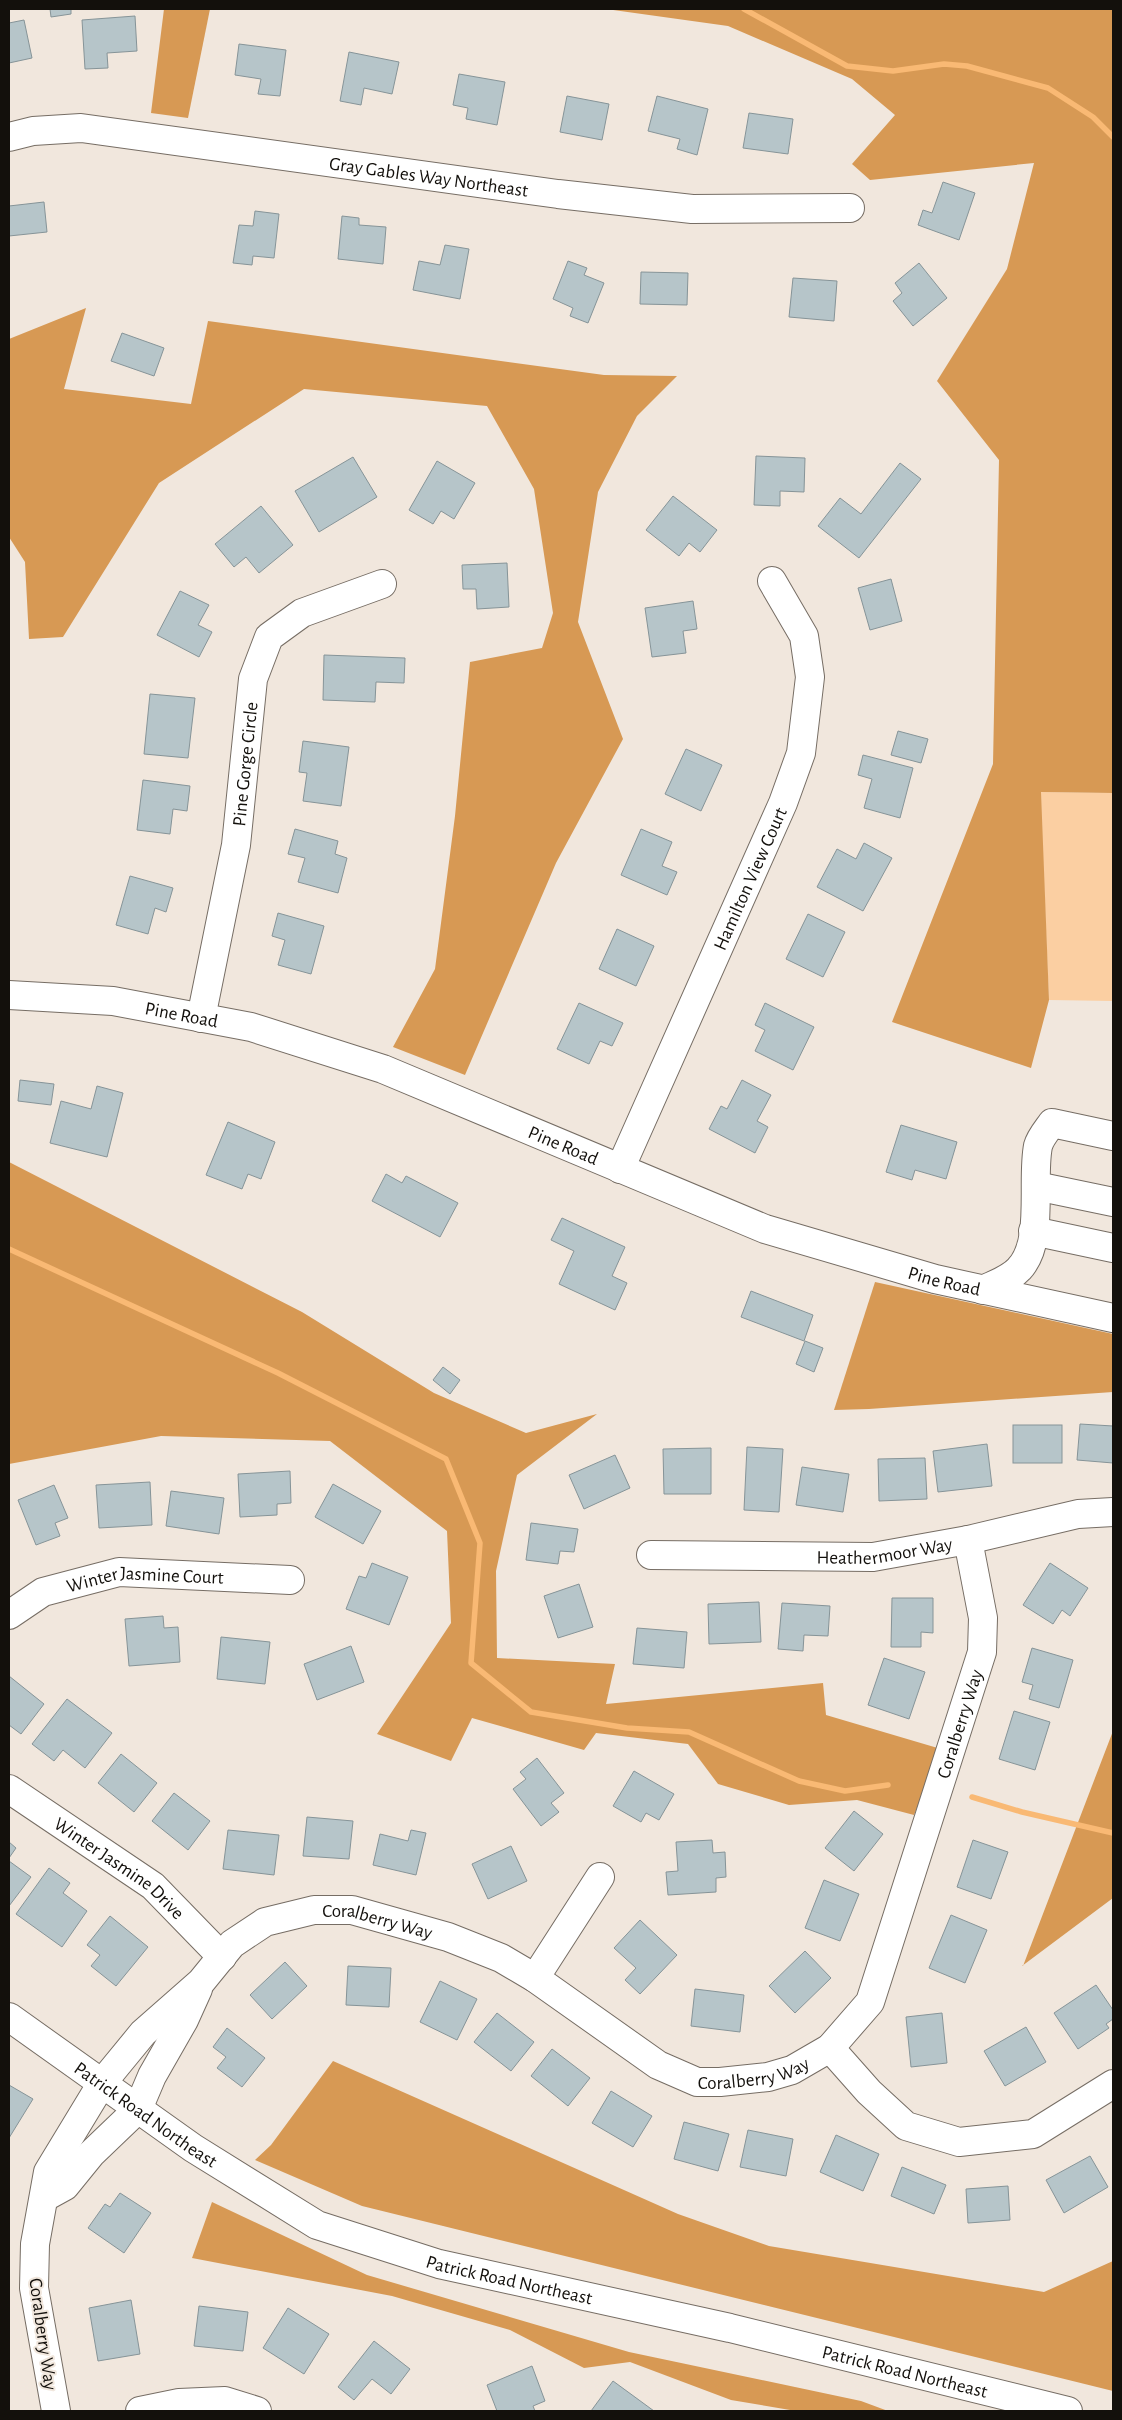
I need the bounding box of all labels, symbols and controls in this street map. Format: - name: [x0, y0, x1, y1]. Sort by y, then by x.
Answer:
- street label: Gray Gables Way Northeast: [328, 154, 529, 201]
- street label: Pine Gorge Circle: [230, 701, 262, 827]
- street label: Hamilton View Court: [711, 805, 791, 953]
- street label: Pine Road: [143, 999, 220, 1032]
- street label: Pine Road: [525, 1123, 601, 1169]
- street label: Pine Road: [906, 1264, 982, 1300]
- street label: Heathermoor Way: [817, 1535, 954, 1568]
- street label: Winter Jasmine Court: [65, 1564, 224, 1596]
- street label: Coralberry Way: [934, 1667, 987, 1781]
- street label: Winter Jasmine Drive: [50, 1814, 187, 1923]
- street label: Coralberry Way: [322, 1902, 434, 1943]
- street label: Coralberry Way: [698, 2054, 813, 2093]
- street label: Patrick Road Northeast: [70, 2059, 220, 2172]
- street label: Patrick Road Northeast: [424, 2253, 594, 2308]
- street label: Coralberry Way: [25, 2277, 60, 2391]
- street label: Patrick Road Northeast: [820, 2343, 989, 2402]

